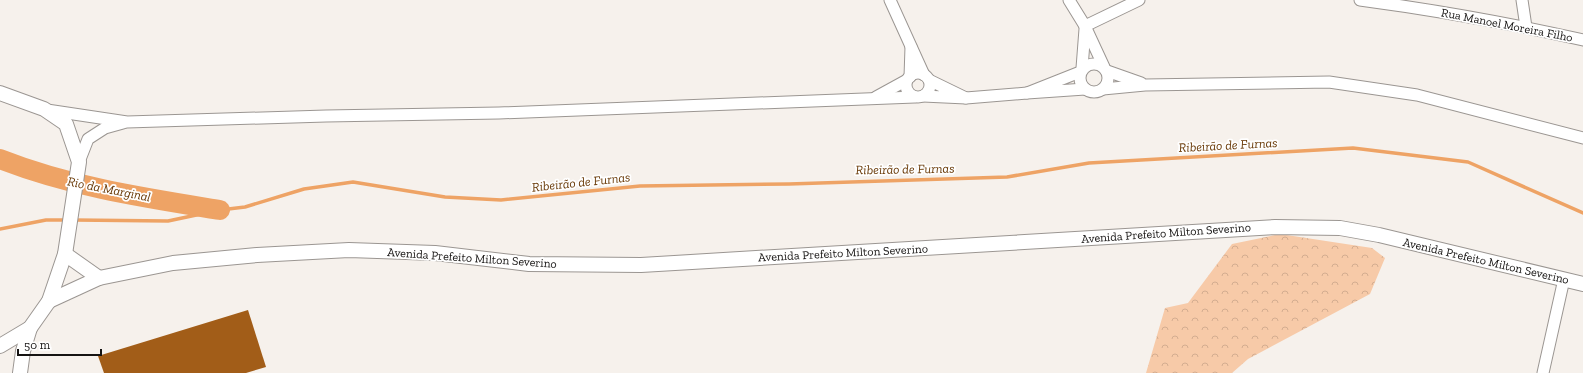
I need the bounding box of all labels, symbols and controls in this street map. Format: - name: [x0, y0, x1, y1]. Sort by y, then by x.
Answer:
- street label: Rua Manoel Moreira Filho: [1440, 5, 1574, 45]
- water label: Ribeirão de Furnas: [1178, 135, 1278, 155]
- water label: Ribeirão de Furnas: [855, 161, 955, 177]
- water label: Ribeirão de Furnas: [531, 169, 631, 195]
- water label: Rio da Marginal: [66, 174, 152, 204]
- street label: Avenida Prefeito Milton Severino: [1081, 220, 1251, 246]
- street label: Avenida Prefeito Milton Severino: [1402, 235, 1570, 287]
- street label: Avenida Prefeito Milton Severino: [758, 242, 928, 264]
- street label: Avenida Prefeito Milton Severino: [387, 245, 557, 271]
- scale bar: [18, 331, 101, 357]
- text: 50 m: [24, 338, 51, 352]

